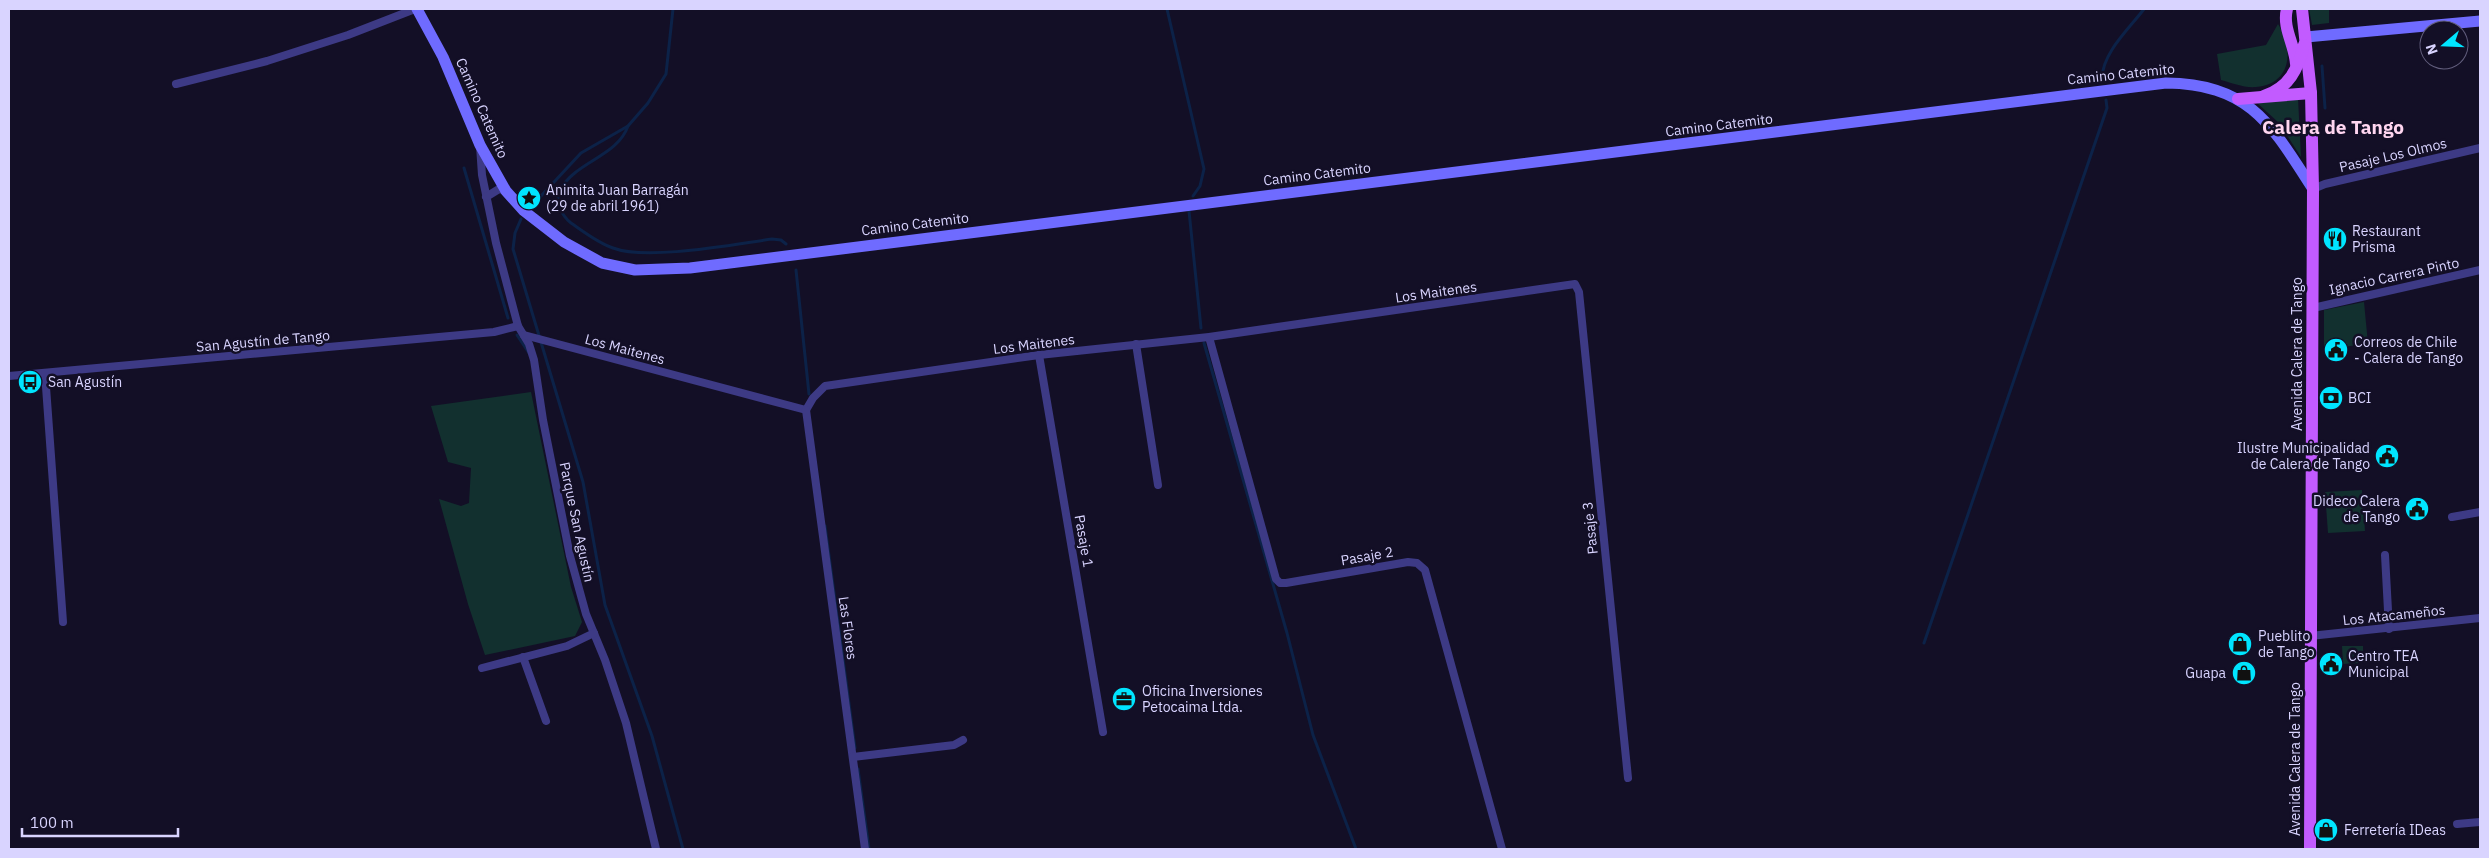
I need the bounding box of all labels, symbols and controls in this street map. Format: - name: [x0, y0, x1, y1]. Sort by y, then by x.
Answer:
- north arrow: [2419, 20, 2469, 70]
- text: N: [2422, 42, 2442, 57]
- street label: Camino Catemito: [452, 55, 512, 161]
- street label: Camino Catemito: [2066, 59, 2176, 89]
- street label: Camino Catemito: [1664, 109, 1774, 141]
- district label: Calera de Tango: [2262, 115, 2404, 139]
- street label: Pasaje Los Olmos: [2337, 134, 2449, 176]
- street label: Camino Catemito: [1262, 158, 1372, 190]
- place label: Animita Juan Barragán (29 de abril 1961): [546, 181, 689, 215]
- place icon: Animita Juan Barragán (29 de abril 1961): [516, 185, 542, 211]
- street label: Camino Catemito: [860, 208, 970, 240]
- place label: Restaurant Prisma: [2352, 222, 2421, 256]
- restaurant icon: Restaurant Prisma: [2322, 226, 2348, 252]
- street label: Ignacio Carrera Pinto: [2327, 253, 2461, 299]
- street label: Los Maitenes: [1394, 277, 1478, 307]
- street label: Avenida Calera de Tango: [2288, 277, 2306, 431]
- street label: San Agustín de Tango: [195, 326, 331, 356]
- street label: Los Maitenes: [583, 330, 667, 368]
- street label: Los Maitenes: [992, 330, 1076, 358]
- place label: Correos de Chile - Calera de Tango: [2354, 333, 2463, 367]
- public building icon: Correos de Chile - Calera de Tango: [2323, 337, 2349, 363]
- bus stop icon: San Agustín: [17, 369, 43, 395]
- place label: San Agustín: [48, 373, 122, 391]
- bank icon: BCI: [2318, 385, 2344, 411]
- place label: BCI: [2348, 389, 2371, 407]
- place label: Ilustre Municipalidad de Calera de Tango: [2237, 439, 2370, 473]
- public building icon: Ilustre Municipalidad de Calera de Tango: [2374, 443, 2400, 469]
- street label: Parque San Agustín: [555, 460, 599, 584]
- place label: Dideco Calera de Tango: [2313, 492, 2401, 526]
- public building icon: Dideco Calera de Tango: [2404, 496, 2430, 522]
- street label: Pasaje 3: [1578, 501, 1602, 555]
- street label: Pasaje 1: [1071, 513, 1097, 569]
- street label: Pasaje 2: [1339, 543, 1395, 569]
- street label: Las Flores: [835, 595, 861, 661]
- street label: Los Atacameños: [2342, 601, 2446, 629]
- place label: Pueblito de Tango: [2258, 627, 2315, 661]
- shop icon: Pueblito de Tango: [2227, 631, 2253, 657]
- place label: Centro TEA Municipal: [2348, 647, 2419, 681]
- public building icon: Centro TEA Municipal: [2318, 651, 2344, 677]
- shop icon: Guapa: [2231, 660, 2257, 686]
- place label: Guapa: [2185, 664, 2227, 682]
- place label: Oficina Inversiones Petocaima Ltda.: [1142, 682, 1263, 716]
- street label: Avenida Calera de Tango: [2286, 682, 2304, 836]
- office icon: Oficina Inversiones Petocaima Ltda.: [1111, 686, 1137, 712]
- scale bar: [22, 806, 179, 838]
- text: 100 m: [30, 813, 74, 832]
- shop icon: Ferretería IDeas: [2313, 817, 2339, 843]
- place label: Ferretería IDeas: [2344, 821, 2446, 839]

